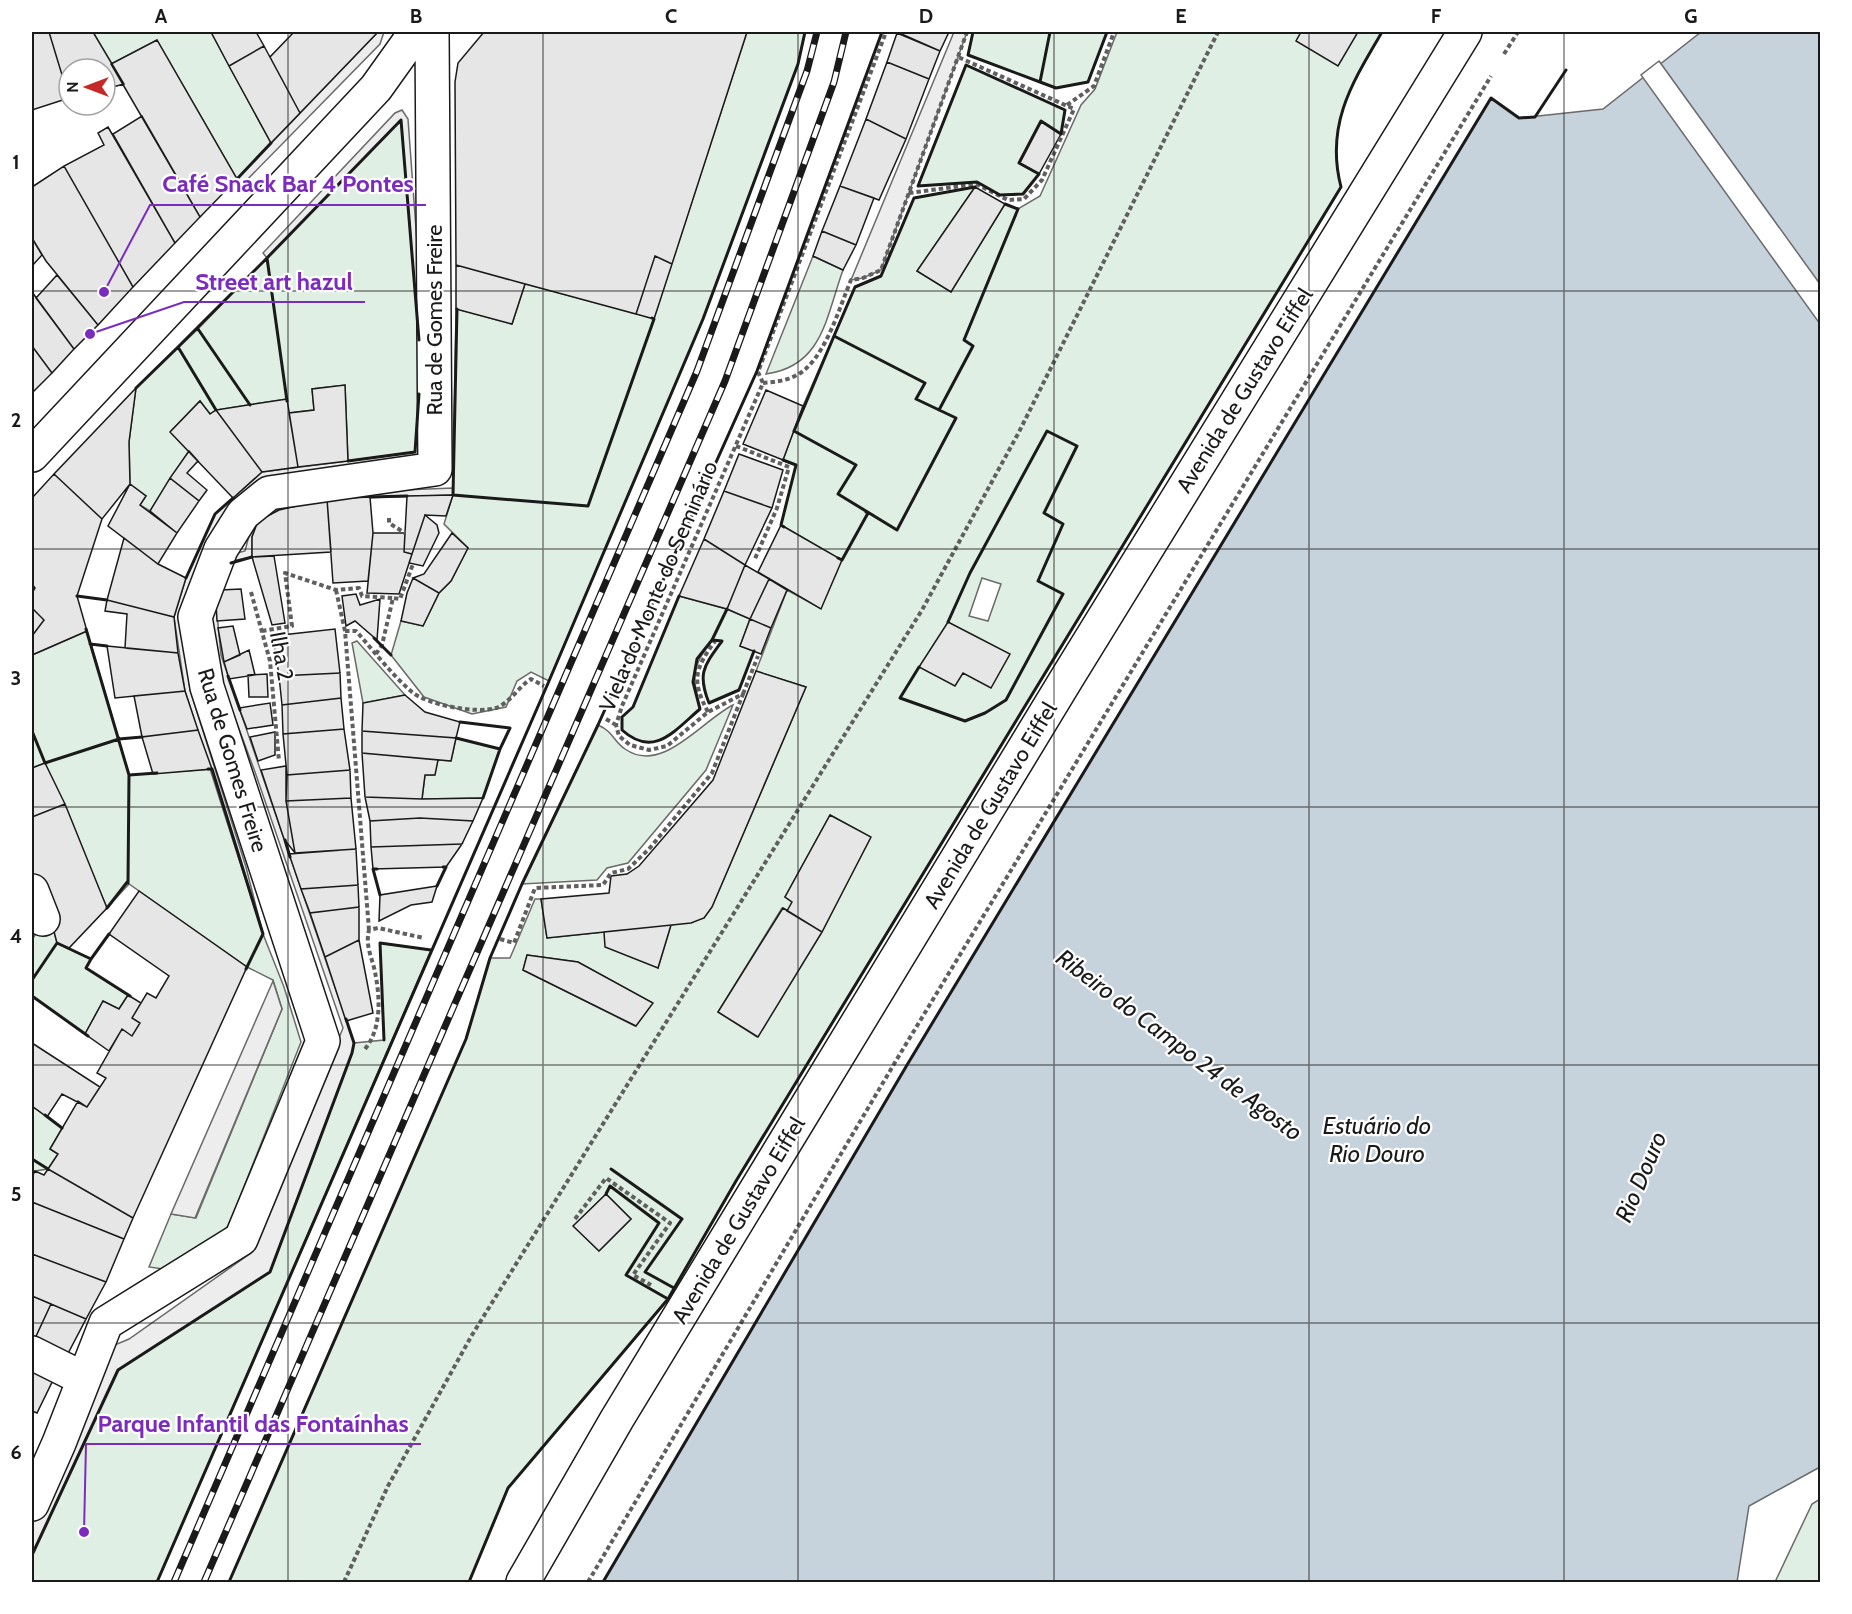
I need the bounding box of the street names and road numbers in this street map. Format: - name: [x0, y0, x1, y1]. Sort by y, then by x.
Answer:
- street label: Rua de Gomes Freire: [421, 225, 448, 415]
- street label: Avenida de Gustavo Eiffel: [1170, 282, 1319, 498]
- street label: Viela do Monte do Seminário: [593, 457, 724, 716]
- street label: Ilha 2: [264, 629, 299, 683]
- street label: Rua de Gomes Freire: [192, 665, 273, 855]
- street label: Avenida de Gustavo Eiffel: [918, 696, 1063, 914]
- street label: Avenida de Gustavo Eiffel: [666, 1111, 811, 1329]

